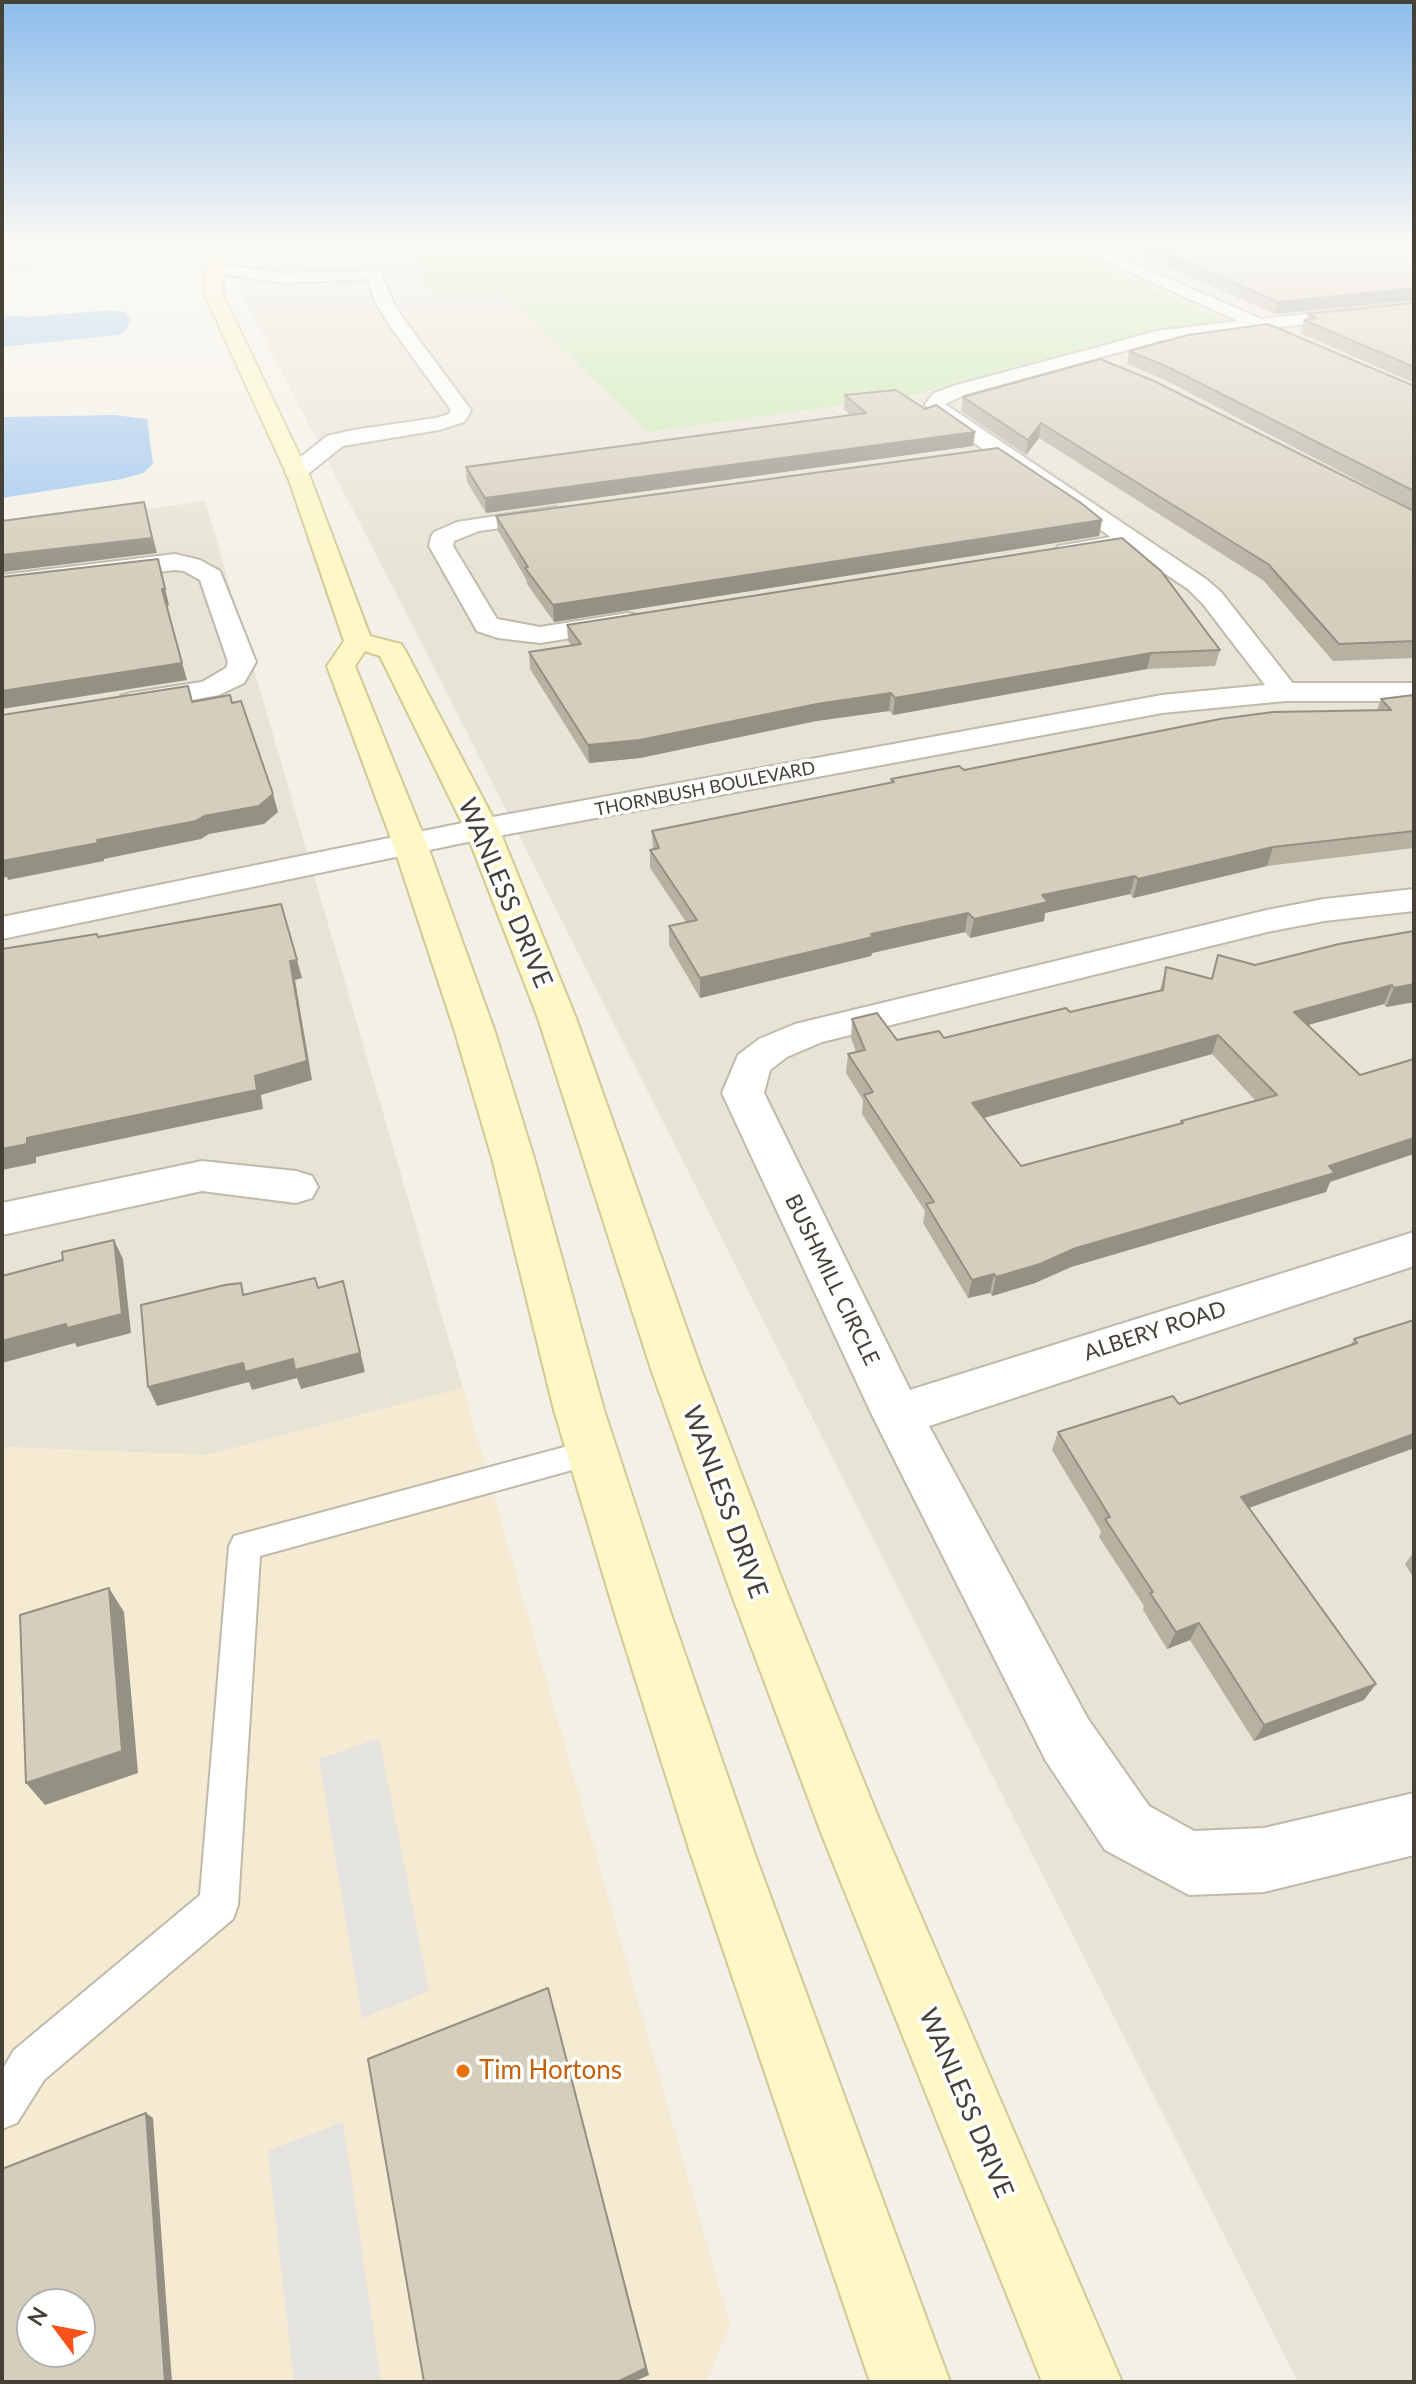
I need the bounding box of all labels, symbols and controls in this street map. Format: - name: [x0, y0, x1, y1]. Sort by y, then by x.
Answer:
- street label: THORNBUSH BOULEVARD: [593, 757, 817, 821]
- street label: WANLESS DRIVE: [451, 794, 559, 992]
- street label: BUSHMILL CIRCLE: [779, 1190, 885, 1370]
- street label: ALBERY ROAD: [1080, 1296, 1230, 1366]
- street label: WANLESS DRIVE: [676, 1402, 774, 1602]
- street label: WANLESS DRIVE: [912, 2004, 1020, 2202]
- place label: Tim Hortons: [479, 2055, 622, 2087]
- marker: Tim Hortons: [454, 2062, 472, 2080]
- north arrow: [16, 2288, 96, 2368]
- text: N: [21, 2302, 53, 2330]

